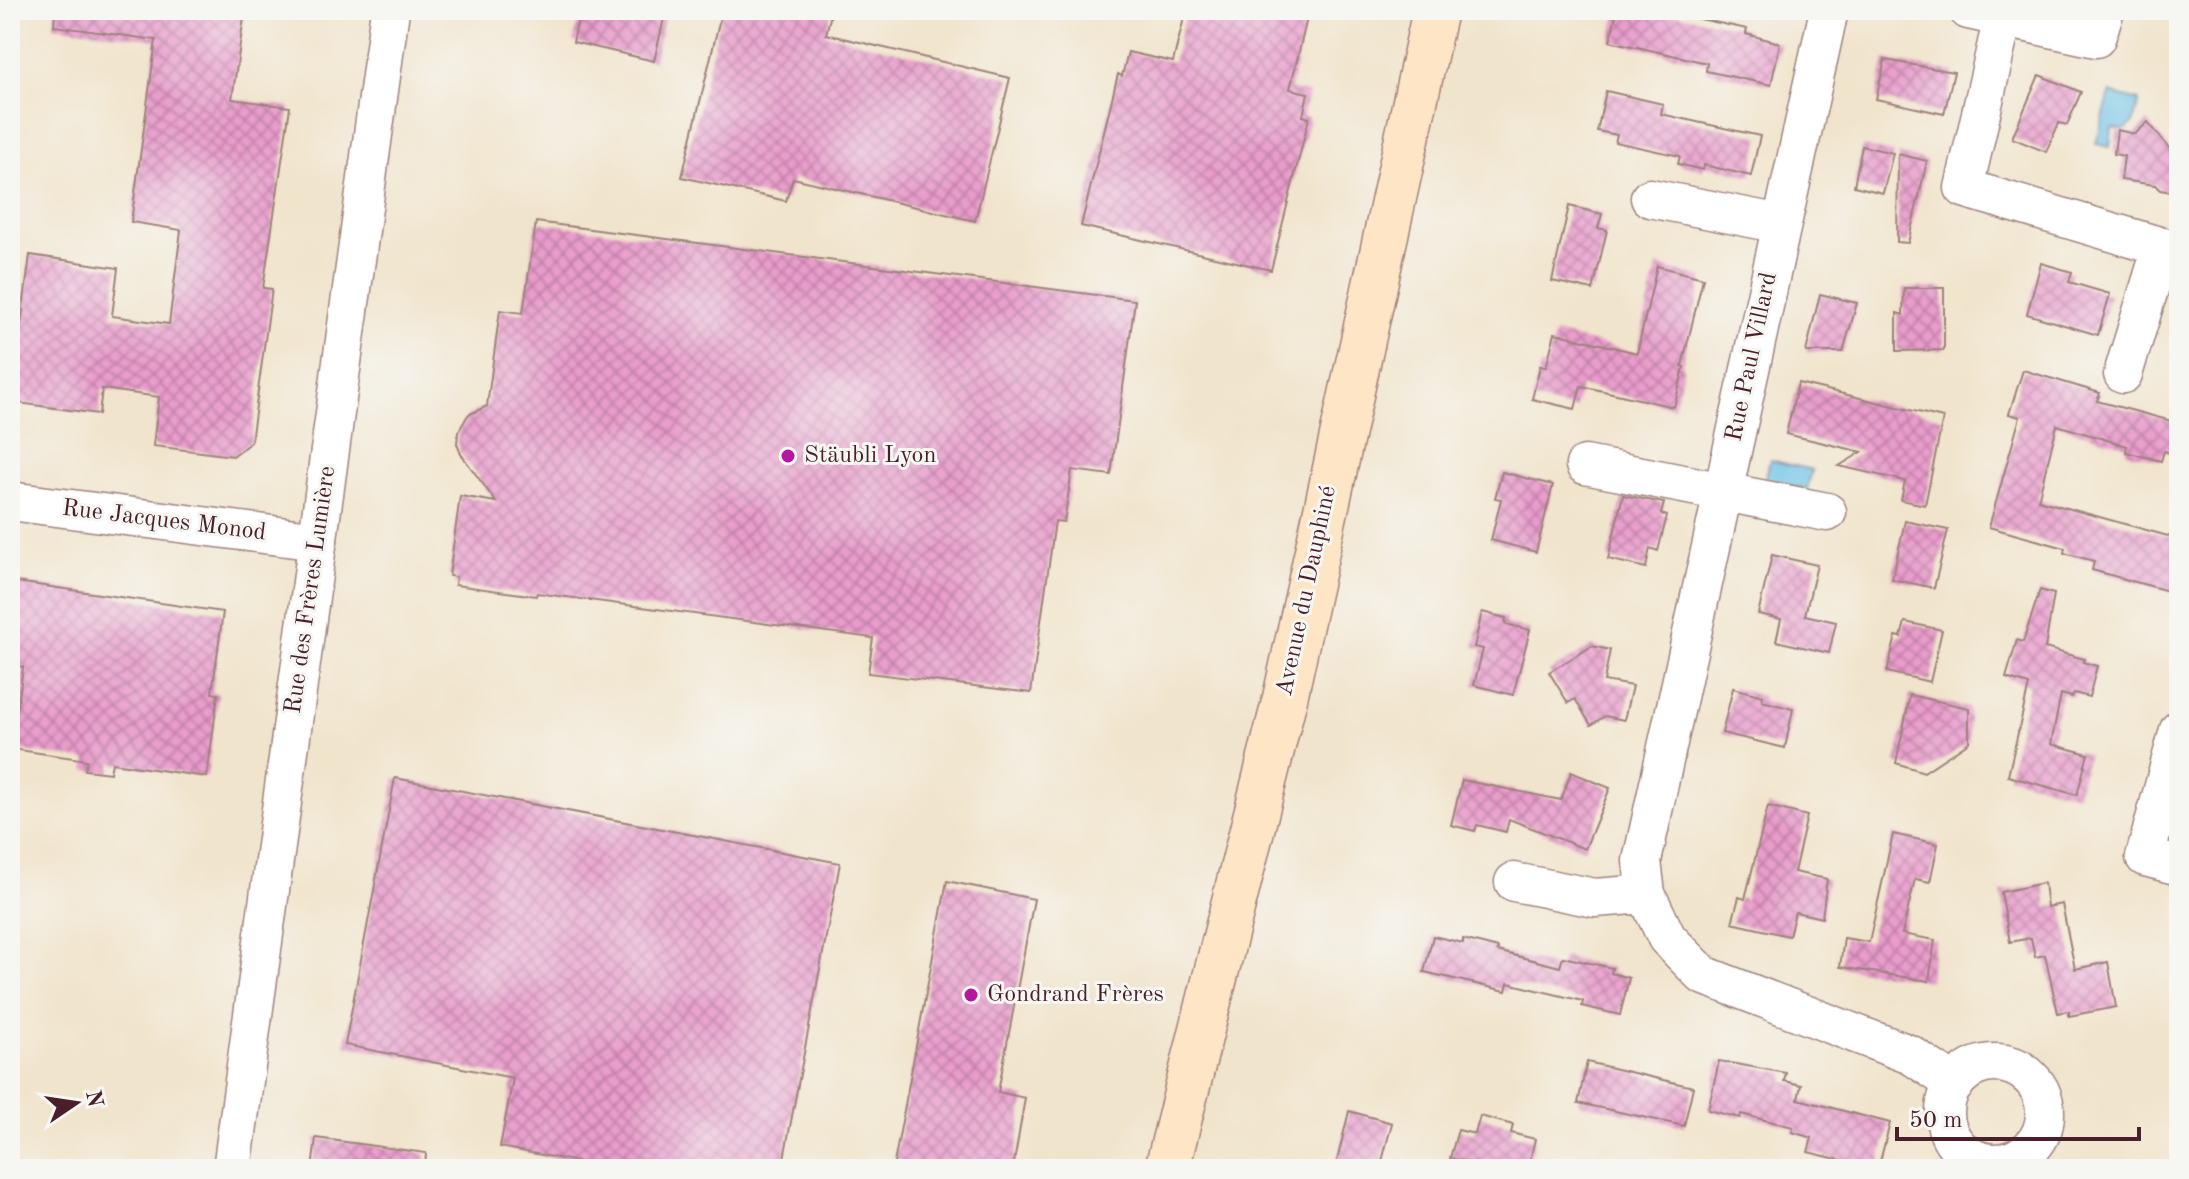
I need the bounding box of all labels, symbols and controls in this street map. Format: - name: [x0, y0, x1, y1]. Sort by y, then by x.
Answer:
- street label: Rue Paul Villard: [1722, 270, 1782, 444]
- place label: Stäubli Lyon: [804, 444, 936, 468]
- marker: Stäubli Lyon: [779, 447, 797, 465]
- street label: Rue des Frères Lumière: [282, 465, 340, 715]
- street label: Avenue du Dauphiné: [1273, 484, 1341, 698]
- street label: Rue Jacques Monod: [61, 497, 267, 545]
- place label: Gondrand Frères: [987, 983, 1164, 1007]
- marker: Gondrand Frères: [962, 986, 980, 1004]
- north arrow: [36, 1063, 116, 1143]
- text: N: [81, 1088, 106, 1110]
- scale bar: [1897, 1091, 2139, 1141]
- text: 50 m: [1909, 1109, 1963, 1133]

